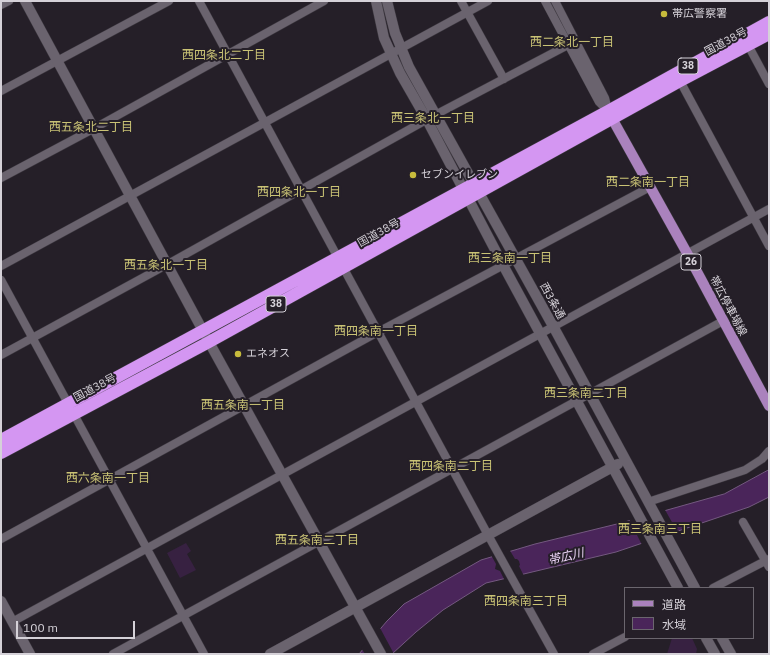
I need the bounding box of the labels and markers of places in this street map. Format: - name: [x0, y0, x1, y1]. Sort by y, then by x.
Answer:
- place label: 帯広警察署: [672, 7, 727, 21]
- marker: 帯広警察署: [659, 9, 669, 19]
- place label: セブンイレブン: [421, 168, 498, 182]
- marker: セブンイレブン: [408, 170, 418, 180]
- place label: エネオス: [246, 347, 290, 361]
- marker: エネオス: [233, 349, 243, 359]

